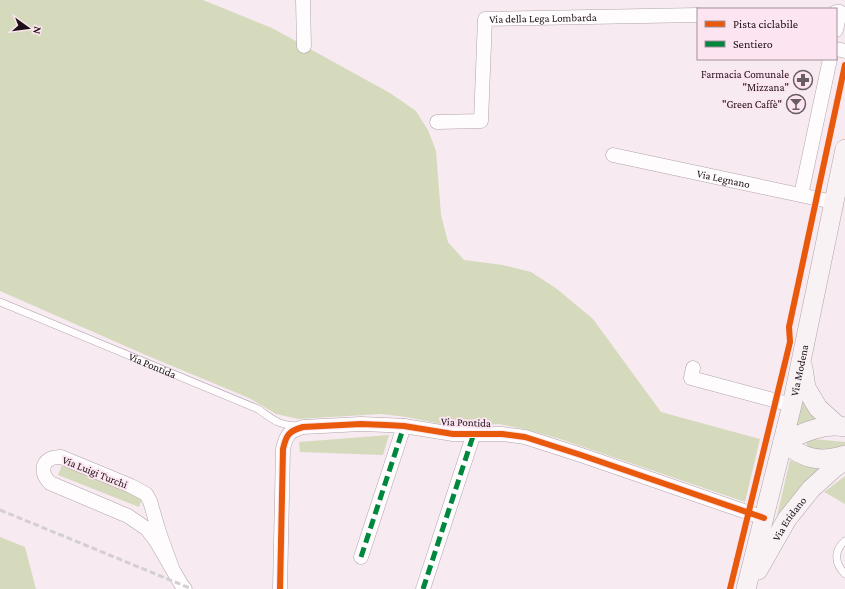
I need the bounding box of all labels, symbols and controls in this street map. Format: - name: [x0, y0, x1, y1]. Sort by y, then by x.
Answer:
- north arrow: [8, 8, 48, 48]
- legend: [697, 8, 837, 60]
- street label: Via della Lega Lombarda: [489, 11, 597, 25]
- text: Pista ciclabile: [733, 17, 798, 31]
- text: N: [31, 25, 44, 36]
- text: Sentiero: [733, 37, 773, 51]
- place label: Farmacia Comunale "Mizzana": [701, 68, 789, 93]
- pharmacy icon: Farmacia Comunale "Mizzana": [792, 69, 814, 91]
- bar icon: "Green Caffè": [785, 93, 807, 115]
- place label: "Green Caffè": [722, 98, 782, 110]
- street label: Via Legnano: [696, 167, 752, 190]
- street label: Via Modena: [788, 344, 810, 397]
- street label: Via Pontida: [127, 350, 178, 380]
- street label: Via Pontida: [441, 415, 491, 429]
- street label: Via Luigi Turchi: [60, 453, 129, 492]
- street label: Via Eridano: [770, 494, 809, 543]

